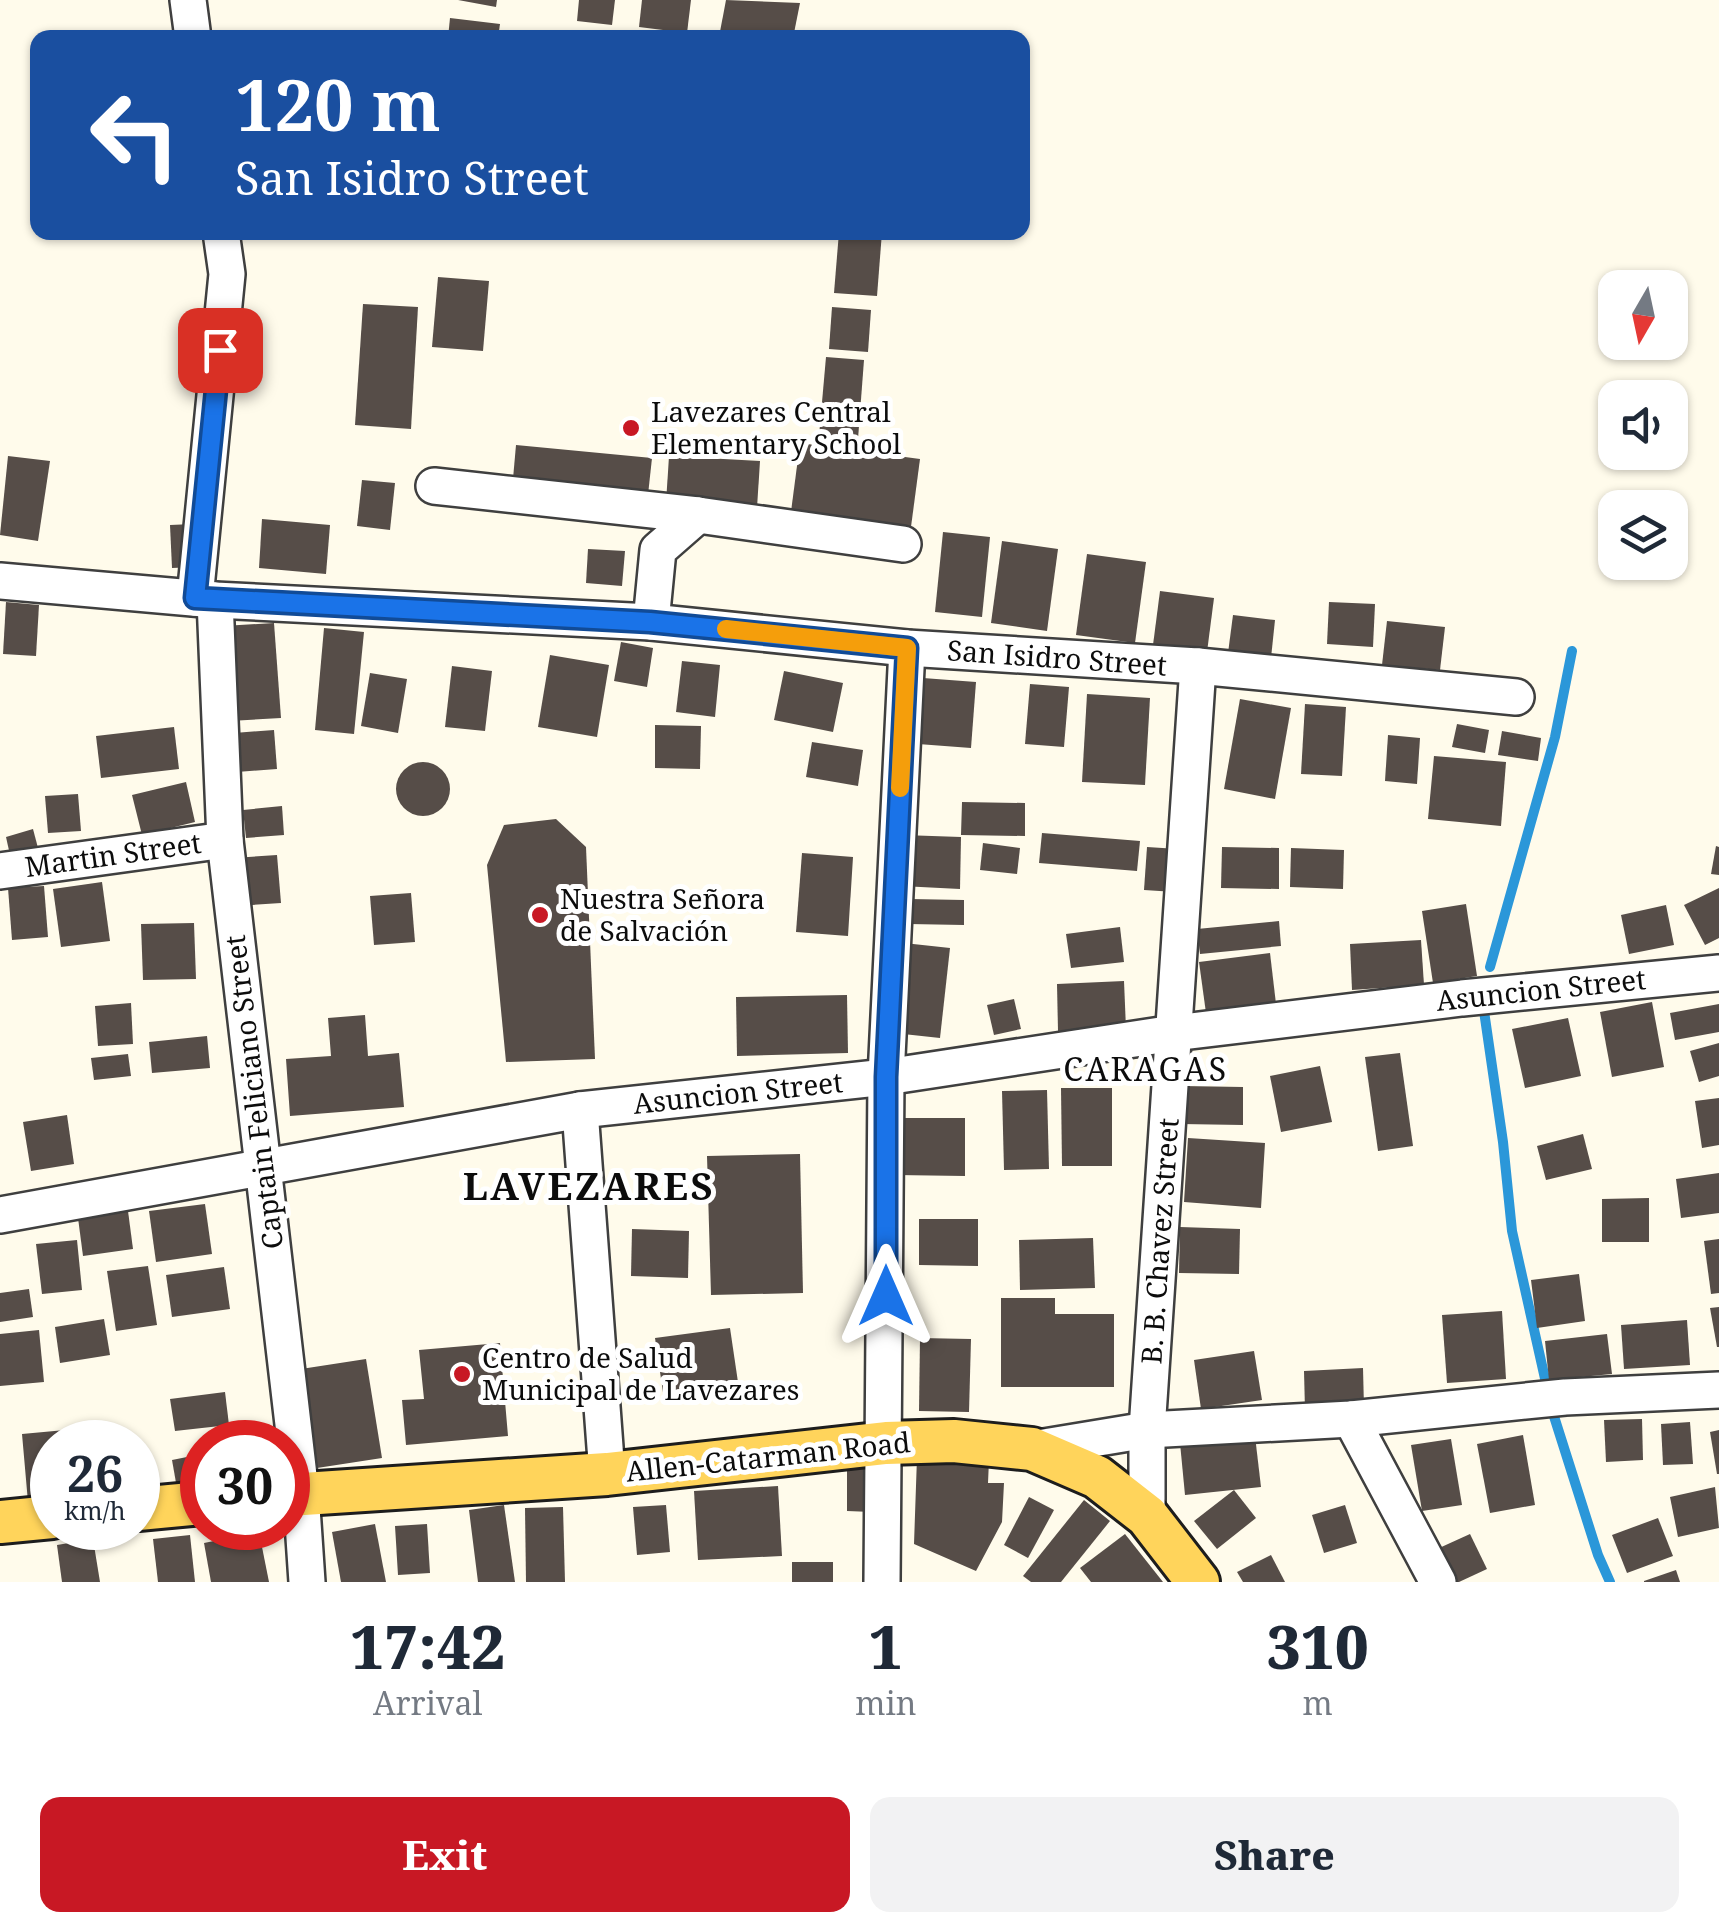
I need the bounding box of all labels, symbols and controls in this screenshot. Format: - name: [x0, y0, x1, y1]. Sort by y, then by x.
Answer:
- text: 120 m: [235, 56, 441, 152]
- icon: left: [70, 70, 200, 200]
- text: San Isidro Street: [235, 147, 589, 208]
- north arrow: [1598, 270, 1688, 360]
- map controls: [1598, 270, 1688, 580]
- pin: [178, 308, 263, 393]
- icon: arrive: [193, 323, 248, 378]
- button: sound: [1598, 380, 1688, 470]
- place label: Lavezares Central Elementary School: [651, 392, 902, 462]
- marker: Lavezares Central Elementary School: [620, 417, 642, 439]
- button: layers: [1598, 490, 1688, 580]
- street label: San Isidro Street: [946, 630, 1168, 684]
- street label: Martin Street: [22, 823, 204, 885]
- place label: Nuestra Señora de Salvación: [560, 879, 765, 949]
- marker: Nuestra Señora de Salvación: [529, 904, 551, 926]
- street label: Captain Feliciano Street: [215, 933, 291, 1251]
- street label: Asuncion Street: [1434, 959, 1648, 1019]
- district label: CARAGAS: [1063, 1047, 1229, 1090]
- street label: Asuncion Street: [631, 1062, 845, 1122]
- street label: B. B. Chavez Street: [1131, 1116, 1187, 1365]
- district label: LAVEZARES: [463, 1159, 715, 1211]
- position arrow: [834, 1244, 938, 1348]
- place label: Centro de Salud Municipal de Lavezares: [482, 1338, 799, 1408]
- marker: Centro de Salud Municipal de Lavezares: [451, 1363, 473, 1385]
- speed limit sign: 30: [180, 1420, 310, 1550]
- street label: Allen-Catarman Road: [624, 1422, 912, 1490]
- text: 26: [67, 1439, 123, 1507]
- text: km/h: [64, 1493, 126, 1527]
- text: 17:42: [350, 1605, 505, 1687]
- text: 1: [869, 1605, 903, 1687]
- text: 310: [1267, 1605, 1369, 1687]
- text: Arrival: [373, 1681, 482, 1724]
- text: min: [855, 1681, 916, 1724]
- text: m: [1303, 1681, 1333, 1724]
- button: Exit: [40, 1797, 850, 1912]
- button: Share: [870, 1797, 1679, 1912]

